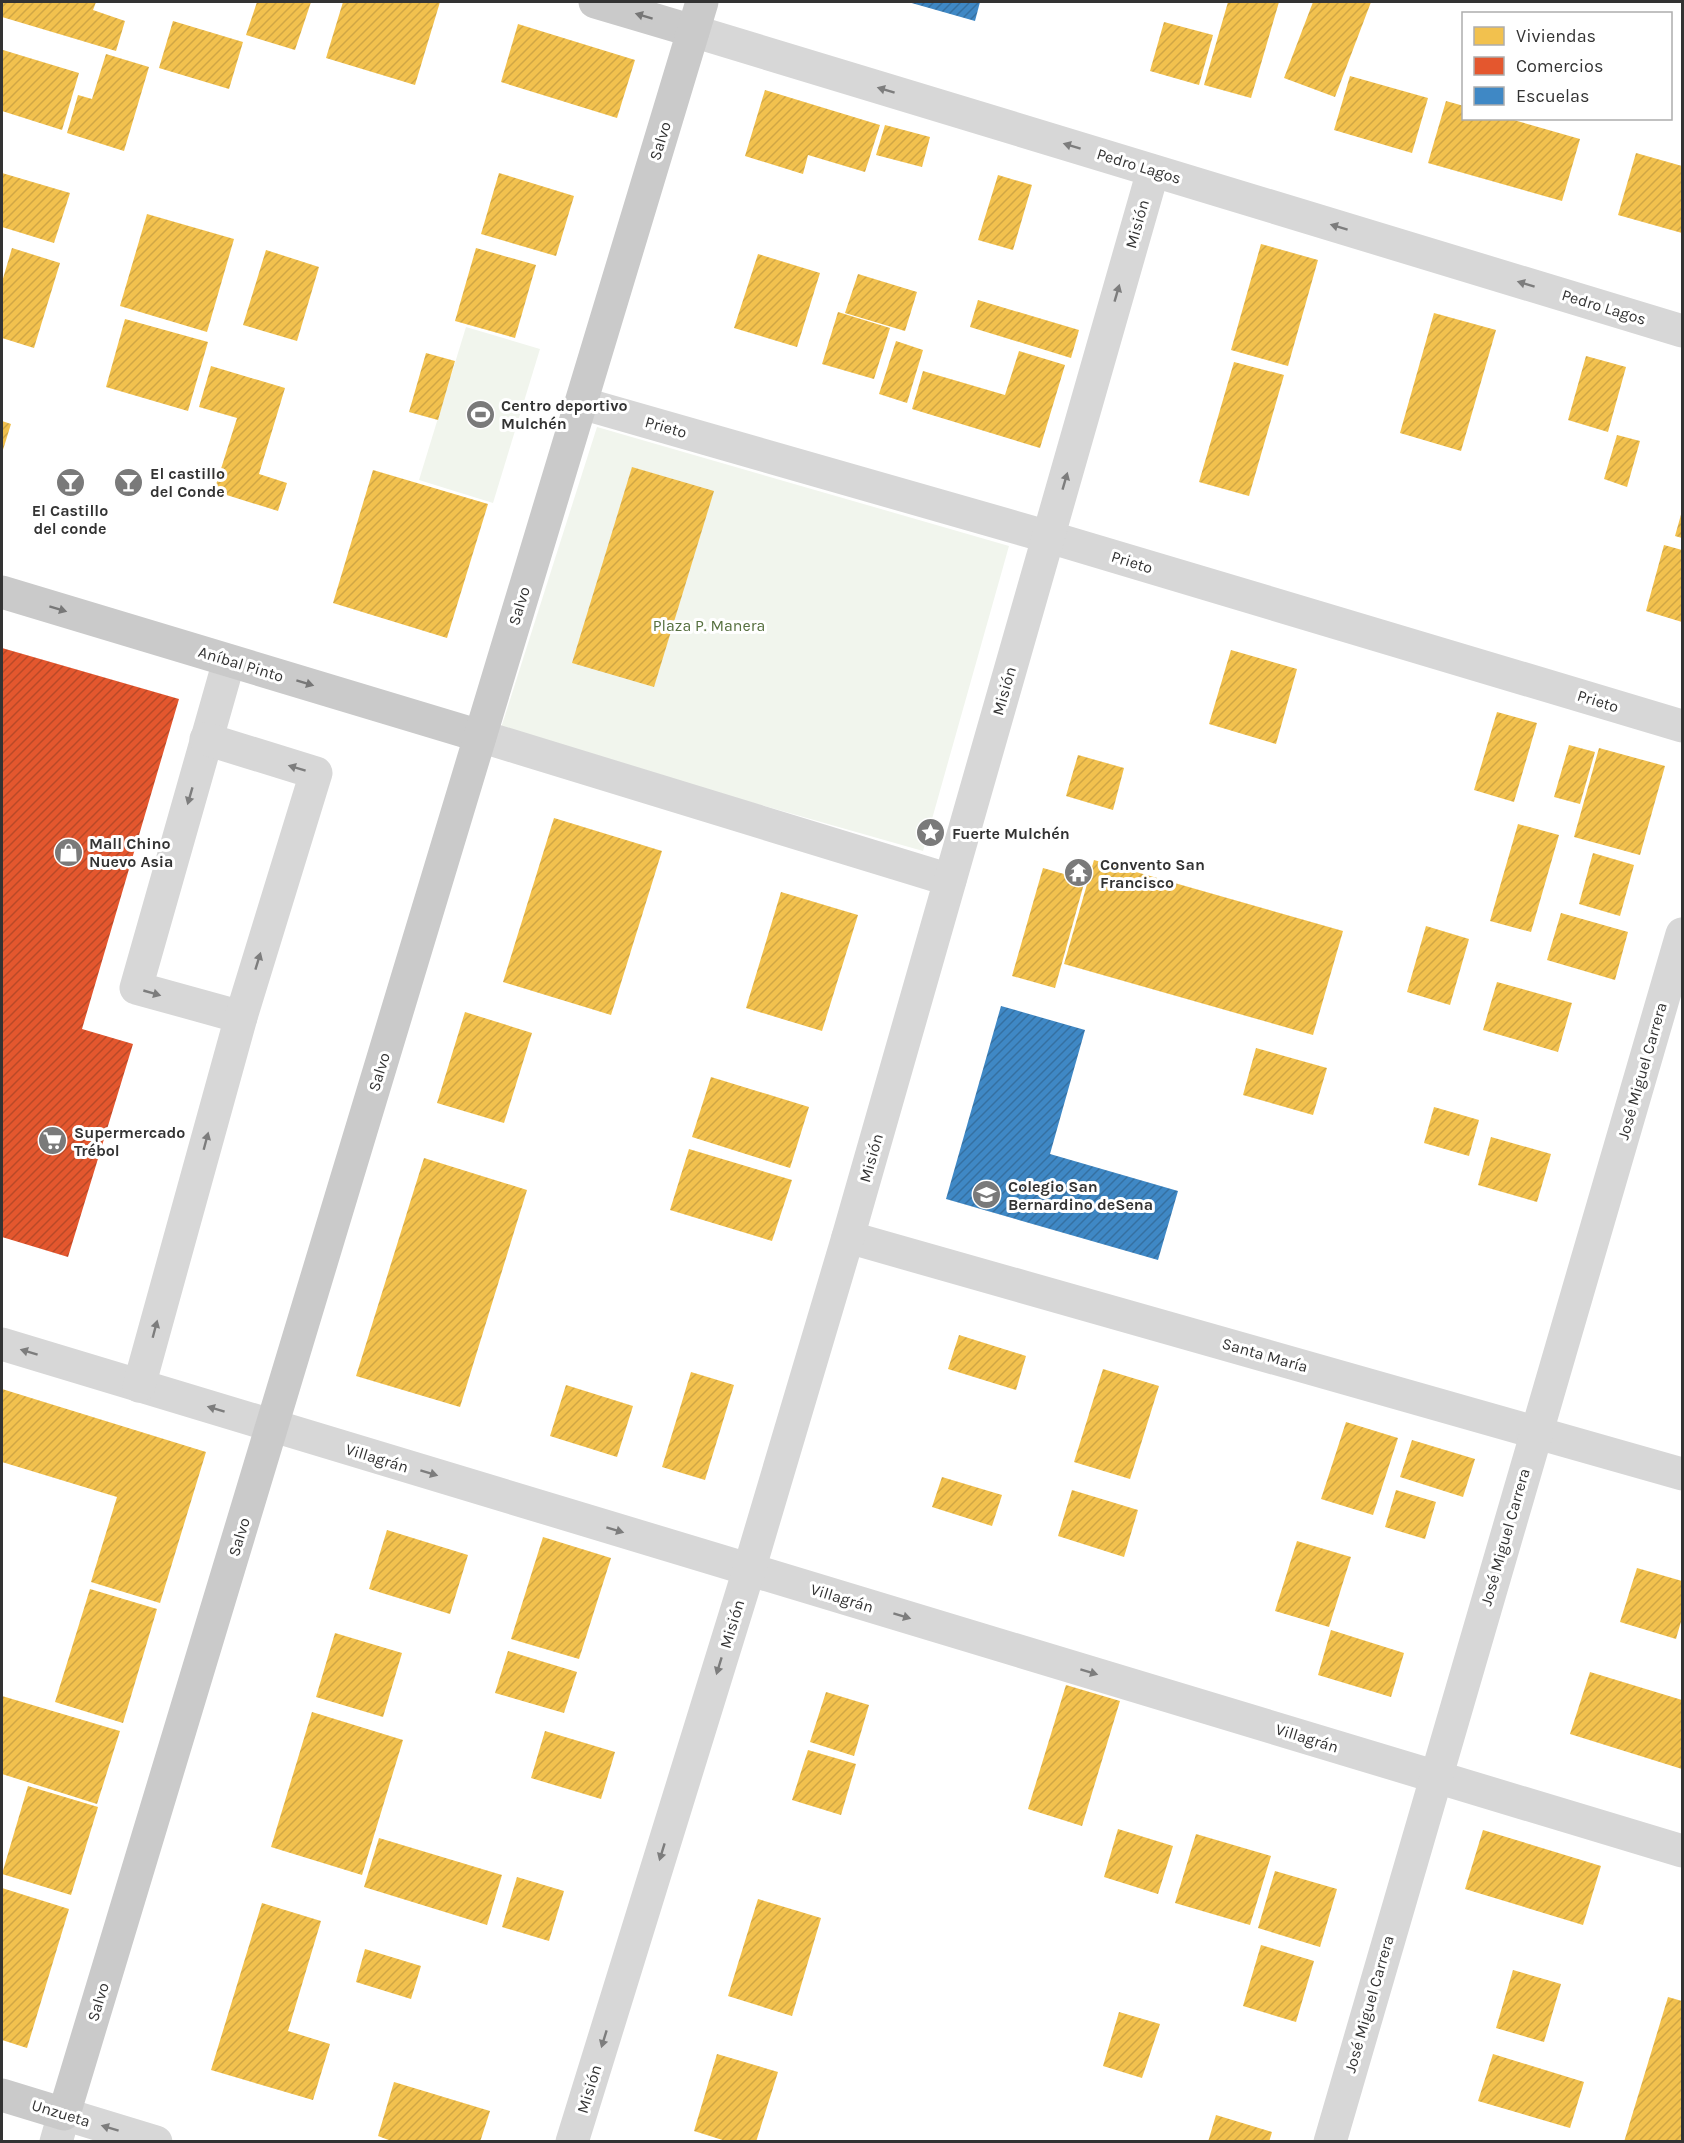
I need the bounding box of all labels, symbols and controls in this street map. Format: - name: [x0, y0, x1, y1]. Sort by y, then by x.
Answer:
- one-way arrow: [635, 11, 653, 20]
- legend: [1462, 12, 1672, 120]
- text: Viviendas: [1516, 25, 1596, 47]
- text: Comercios: [1516, 55, 1603, 77]
- one-way arrow: [877, 85, 895, 94]
- text: Escuelas: [1516, 85, 1589, 107]
- street label: Salvo: [645, 119, 675, 163]
- one-way arrow: [1063, 141, 1081, 150]
- street label: Pedro Lagos: [1094, 144, 1184, 188]
- street label: Misión: [1121, 197, 1153, 251]
- one-way arrow: [1330, 222, 1348, 231]
- one-way arrow: [1517, 279, 1535, 288]
- one-way arrow: [1113, 284, 1123, 302]
- street label: Pedro Lagos: [1559, 285, 1649, 329]
- place label: Centro deportivo Mulchén: [501, 396, 628, 433]
- sports icon: Centro deportivo Mulchén: [464, 398, 496, 430]
- street label: Prieto: [643, 412, 689, 442]
- place label: El castillo del Conde: [150, 464, 225, 501]
- bar icon: El Castillo del conde: [54, 466, 86, 498]
- bar icon: El castillo del Conde: [113, 466, 145, 498]
- one-way arrow: [1061, 472, 1070, 490]
- place label: El Castillo del conde: [32, 501, 108, 538]
- street label: Prieto: [1109, 547, 1155, 577]
- street label: Salvo: [504, 584, 534, 628]
- one-way arrow: [49, 605, 67, 614]
- park label: Plaza P. Manera: [653, 616, 765, 635]
- street label: Aníbal Pinto: [196, 642, 286, 686]
- street label: Misión: [988, 664, 1020, 718]
- one-way arrow: [296, 679, 314, 689]
- street label: Prieto: [1575, 686, 1621, 716]
- one-way arrow: [288, 763, 306, 772]
- one-way arrow: [185, 787, 194, 805]
- place icon: Fuerte Mulchén: [915, 817, 947, 849]
- place label: Fuerte Mulchén: [952, 824, 1070, 843]
- place label: Mall Chino Nuevo Asia: [89, 834, 173, 871]
- shop icon: Mall Chino Nuevo Asia: [52, 836, 84, 868]
- place label: Convento San Francisco: [1100, 855, 1205, 892]
- temple icon: Convento San Francisco: [1063, 857, 1095, 889]
- one-way arrow: [254, 952, 263, 970]
- one-way arrow: [143, 989, 161, 998]
- street label: José Miguel Carrera: [1613, 1000, 1671, 1142]
- street label: Salvo: [364, 1050, 394, 1094]
- place label: Supermercado Trébol: [74, 1123, 185, 1160]
- supermarket icon: Supermercado Trébol: [37, 1125, 69, 1157]
- street label: Misión: [855, 1131, 887, 1185]
- one-way arrow: [202, 1132, 212, 1150]
- place label: Colegio San Bernardino deSena: [1008, 1177, 1153, 1214]
- school or university icon: Colegio San Bernardino deSena: [971, 1179, 1003, 1211]
- one-way arrow: [150, 1320, 160, 1338]
- street label: Santa María: [1220, 1334, 1310, 1376]
- one-way arrow: [20, 1347, 38, 1356]
- one-way arrow: [207, 1404, 225, 1413]
- street label: Villagrán: [343, 1439, 411, 1477]
- street label: José Miguel Carrera: [1476, 1466, 1534, 1608]
- one-way arrow: [420, 1469, 438, 1478]
- street label: Salvo: [224, 1515, 254, 1559]
- one-way arrow: [606, 1526, 624, 1535]
- street label: Villagrán: [808, 1579, 876, 1617]
- street label: Misión: [716, 1597, 748, 1651]
- one-way arrow: [893, 1612, 911, 1621]
- one-way arrow: [714, 1657, 723, 1675]
- one-way arrow: [1080, 1668, 1098, 1677]
- street label: Villagrán: [1273, 1719, 1341, 1757]
- one-way arrow: [657, 1843, 666, 1861]
- street label: José Miguel Carrera: [1340, 1933, 1398, 2075]
- street label: Salvo: [83, 1980, 113, 2024]
- one-way arrow: [599, 2030, 608, 2048]
- street label: Misión: [573, 2062, 605, 2116]
- street label: Unzueta: [29, 2095, 93, 2131]
- one-way arrow: [101, 2123, 119, 2132]

